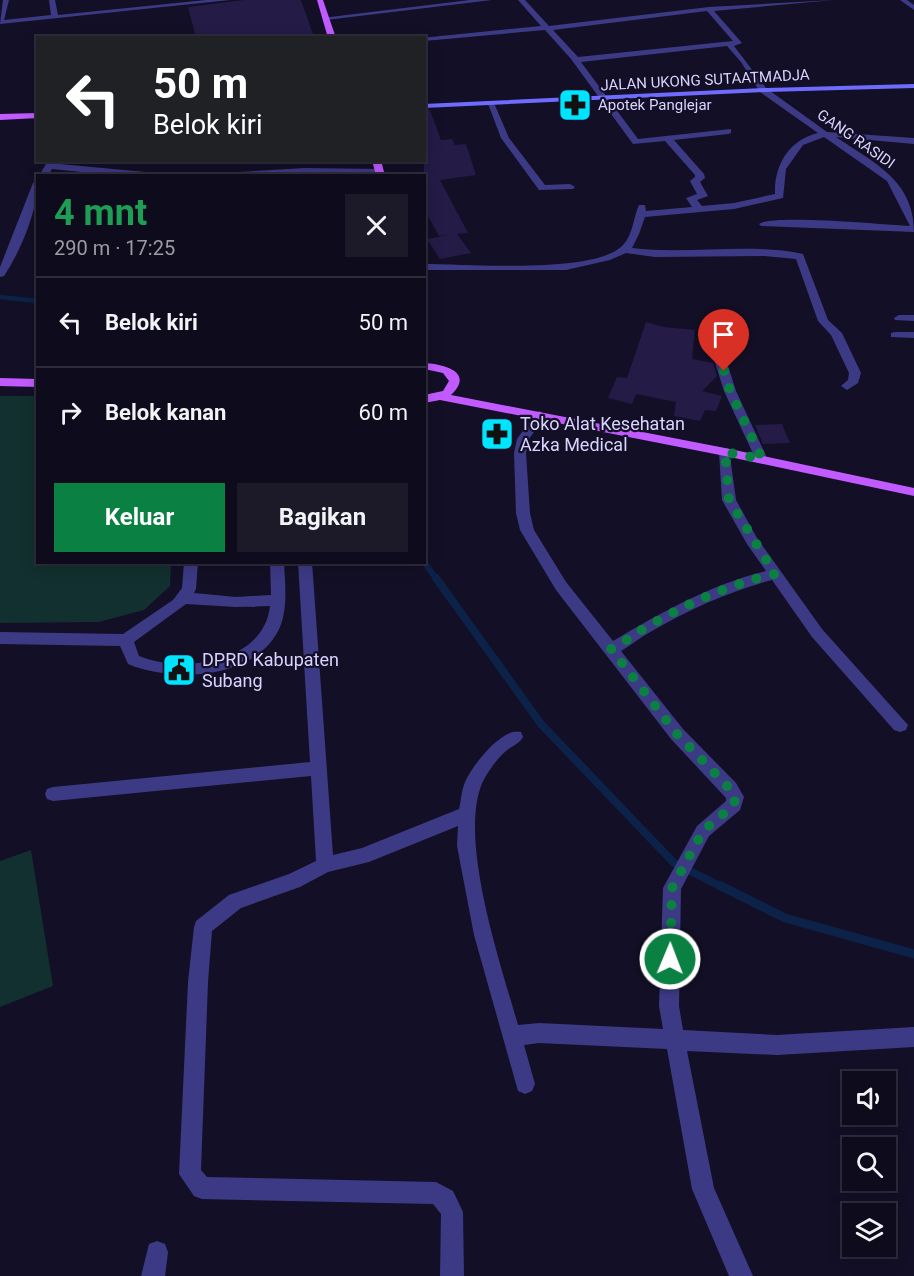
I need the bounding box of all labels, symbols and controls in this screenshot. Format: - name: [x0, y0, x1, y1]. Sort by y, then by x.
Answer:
- text: 50 m: [153, 59, 248, 108]
- icon: left: [54, 60, 132, 138]
- street label: JALAN UKONG SUTAATMADJA: [600, 66, 810, 94]
- pharmacy icon: Apotek Panglejar: [557, 87, 593, 123]
- place label: Apotek Panglejar: [598, 96, 712, 114]
- street label: GANG RASIDI: [814, 106, 898, 172]
- text: Belok kiri: [153, 109, 262, 141]
- text: 4 mnt: [54, 192, 147, 234]
- button: close: [345, 194, 408, 257]
- text: 290 m · 17:25: [54, 236, 175, 260]
- icon: left: [54, 306, 87, 339]
- pin: [698, 309, 749, 371]
- text: Belok kiri: [105, 310, 198, 335]
- text: 50 m: [359, 310, 408, 335]
- icon: arrive: [707, 318, 740, 351]
- icon: right: [54, 396, 87, 429]
- text: Belok kanan: [105, 400, 226, 425]
- text: 60 m: [359, 400, 408, 425]
- place label: Toko Alat Kesehatan Azka Medical: [520, 413, 685, 455]
- pharmacy icon: Toko Alat Kesehatan Azka Medical: [479, 416, 515, 452]
- button: Keluar: [54, 483, 225, 552]
- button: Bagikan: [237, 483, 408, 552]
- place label: DPRD Kabupaten Subang: [202, 649, 339, 691]
- public building icon: DPRD Kabupaten Subang: [161, 652, 197, 688]
- position arrow: [638, 927, 702, 991]
- map controls: [842, 1071, 896, 1257]
- button: sound: [842, 1071, 896, 1125]
- button: search: [842, 1137, 896, 1191]
- button: layers: [842, 1203, 896, 1257]

